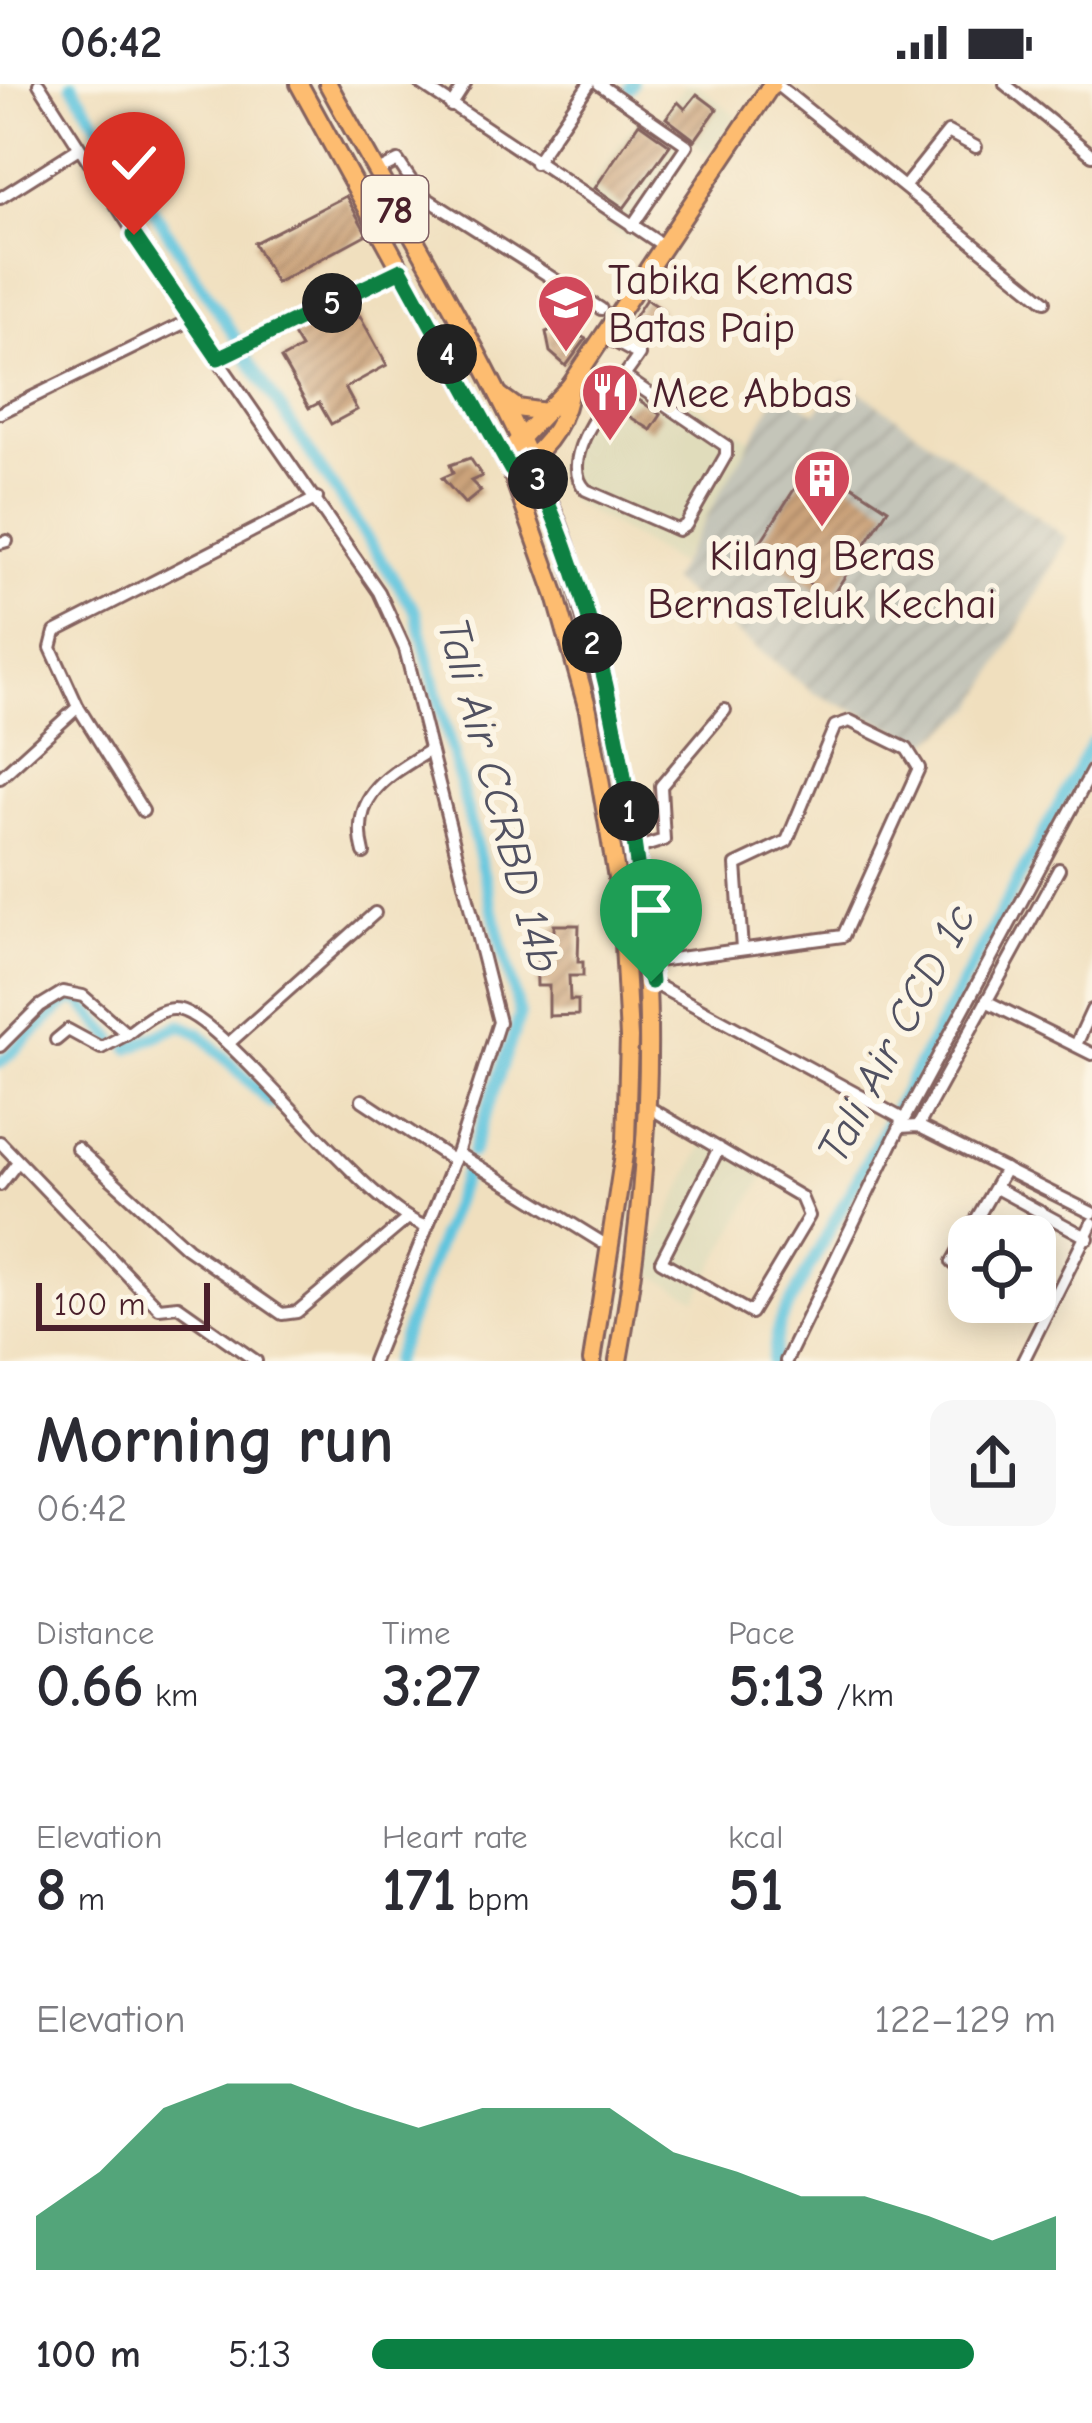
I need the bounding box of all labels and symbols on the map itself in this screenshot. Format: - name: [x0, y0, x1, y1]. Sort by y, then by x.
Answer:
- pin: [83, 112, 185, 235]
- road number: 78: [362, 176, 428, 242]
- place label: Tabika Kemas Batas Paip: [608, 256, 853, 353]
- school or university icon: Tabika Kemas Batas Paip: [535, 272, 597, 354]
- pin: 5: [302, 273, 362, 333]
- pin: 4: [417, 324, 477, 384]
- restaurant icon: Mee Abbas: [579, 361, 641, 443]
- place label: Mee Abbas: [652, 369, 852, 418]
- building icon: Kilang Beras BernasTeluk Kechai: [791, 447, 853, 529]
- pin: 3: [508, 449, 568, 509]
- place label: Kilang Beras BernasTeluk Kechai: [647, 532, 997, 629]
- water label: Tali Air CCRBD 14b: [427, 613, 571, 978]
- pin: 2: [562, 613, 622, 673]
- pin: 1: [599, 781, 659, 841]
- pin: [600, 859, 702, 982]
- water label: Tali Air CCD 1c: [806, 895, 986, 1172]
- scale bar: [36, 1277, 210, 1330]

